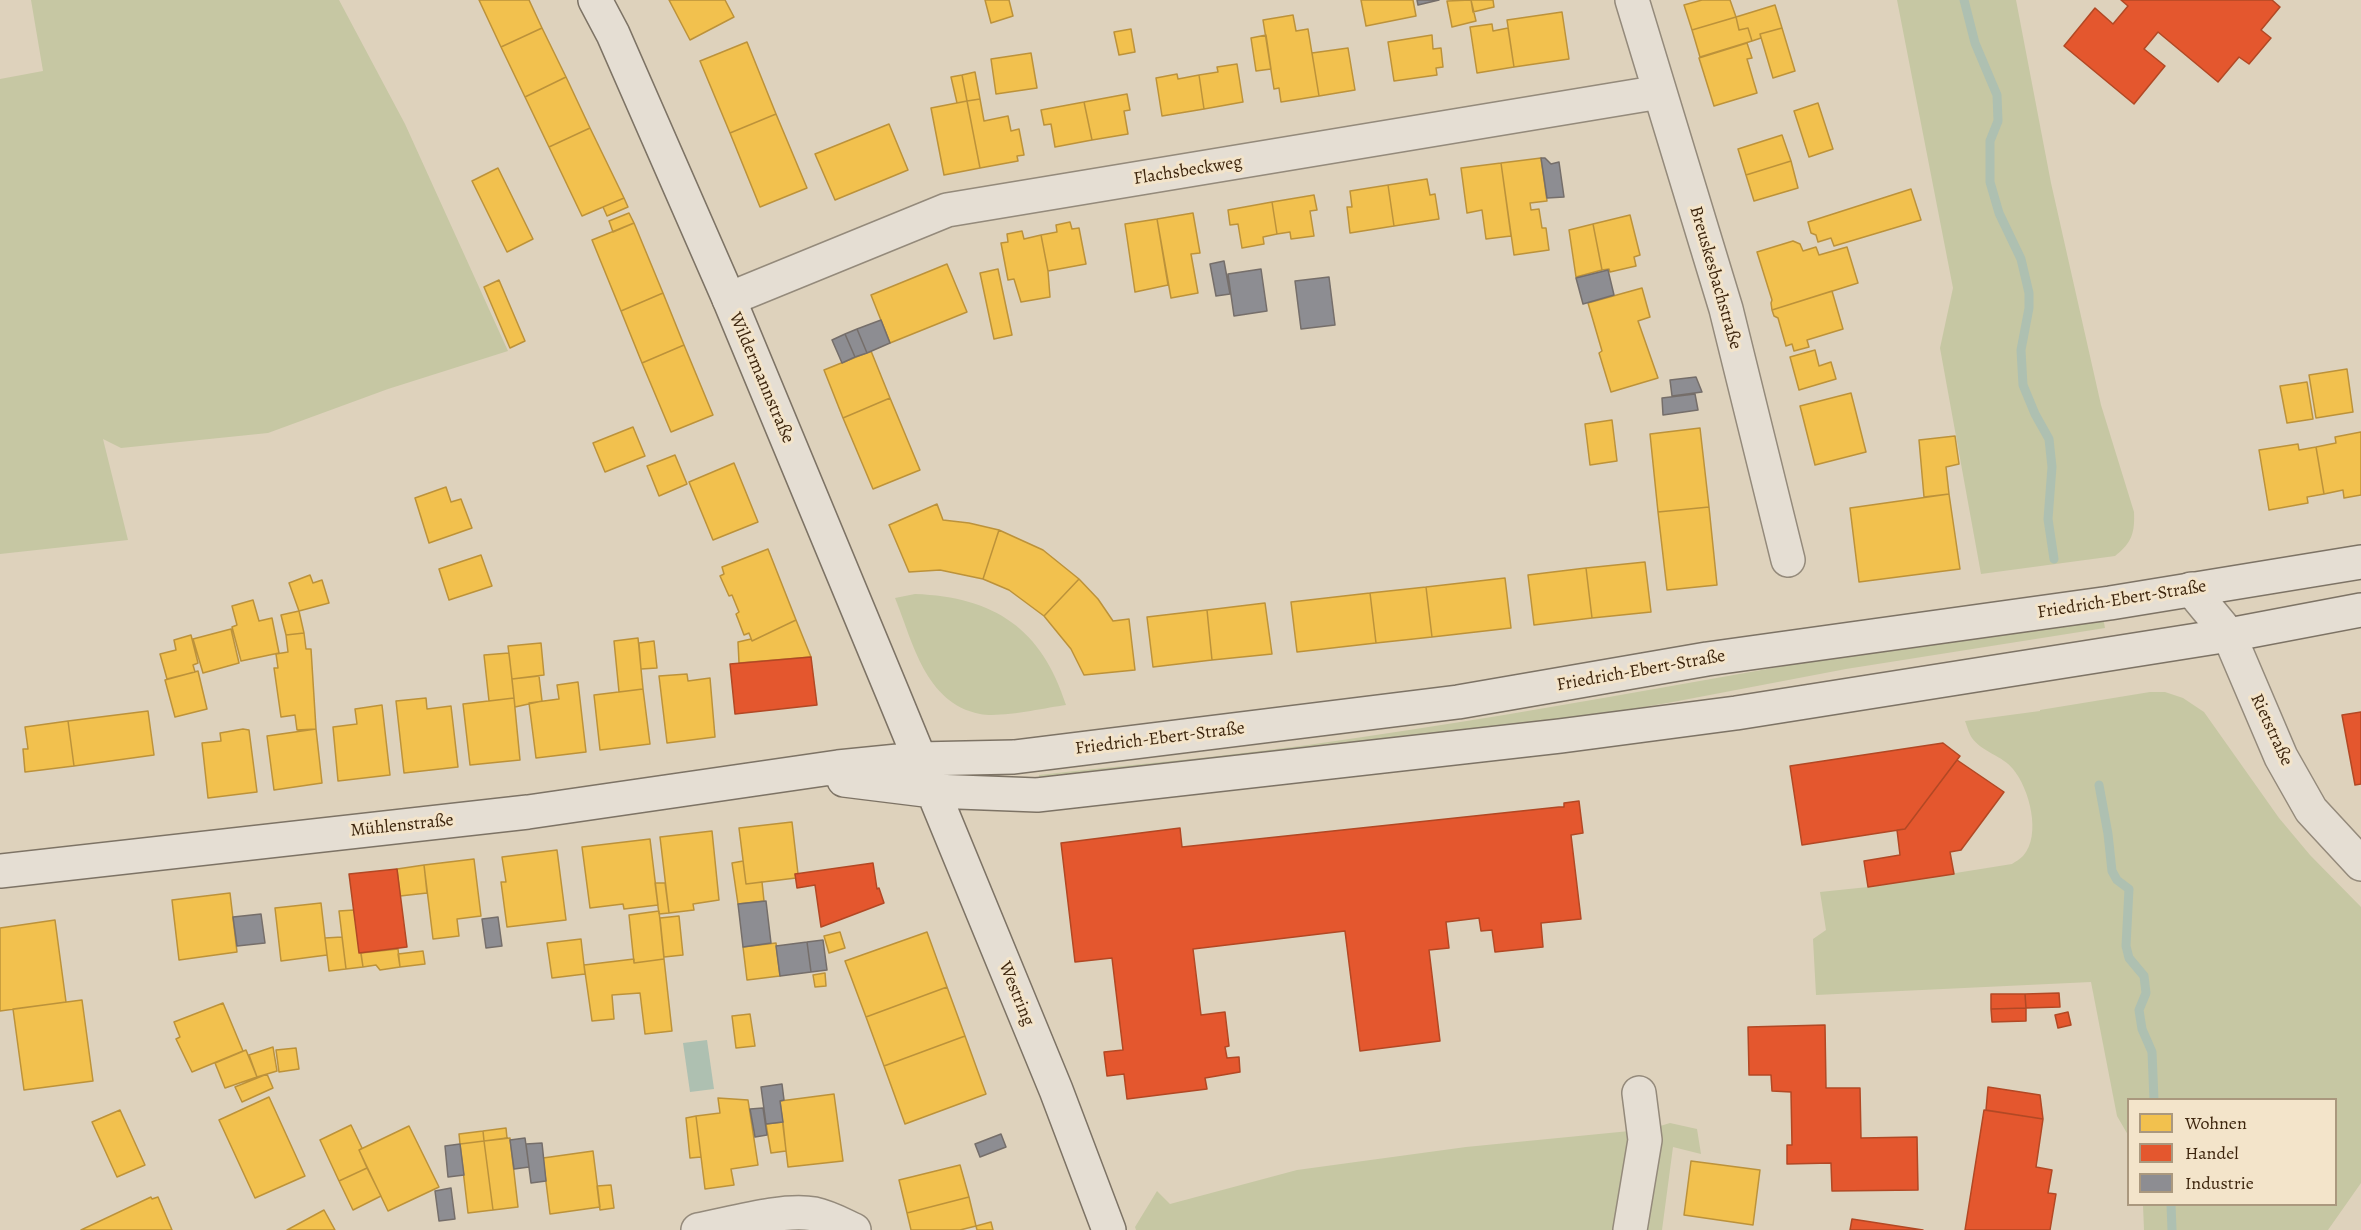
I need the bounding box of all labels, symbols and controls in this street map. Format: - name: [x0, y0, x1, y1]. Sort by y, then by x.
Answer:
- street label: Flachsbeckweg: [1132, 152, 1244, 190]
- street label: Breuskesbachstraße: [1684, 204, 1746, 352]
- street label: Wildermannstraße: [724, 309, 798, 447]
- street label: Friedrich-Ebert-Straße: [2036, 576, 2208, 624]
- street label: Friedrich-Ebert-Straße: [1555, 646, 1727, 696]
- street label: Rietstraße: [2245, 691, 2297, 769]
- street label: Friedrich-Ebert-Straße: [1074, 718, 1246, 760]
- street label: Mühlenstraße: [349, 810, 455, 842]
- street label: Westring: [993, 959, 1039, 1029]
- legend: [2127, 1098, 2337, 1206]
- text: Wohnen: [2185, 1111, 2247, 1135]
- text: Handel: [2185, 1141, 2239, 1165]
- text: Industrie: [2185, 1171, 2254, 1195]

